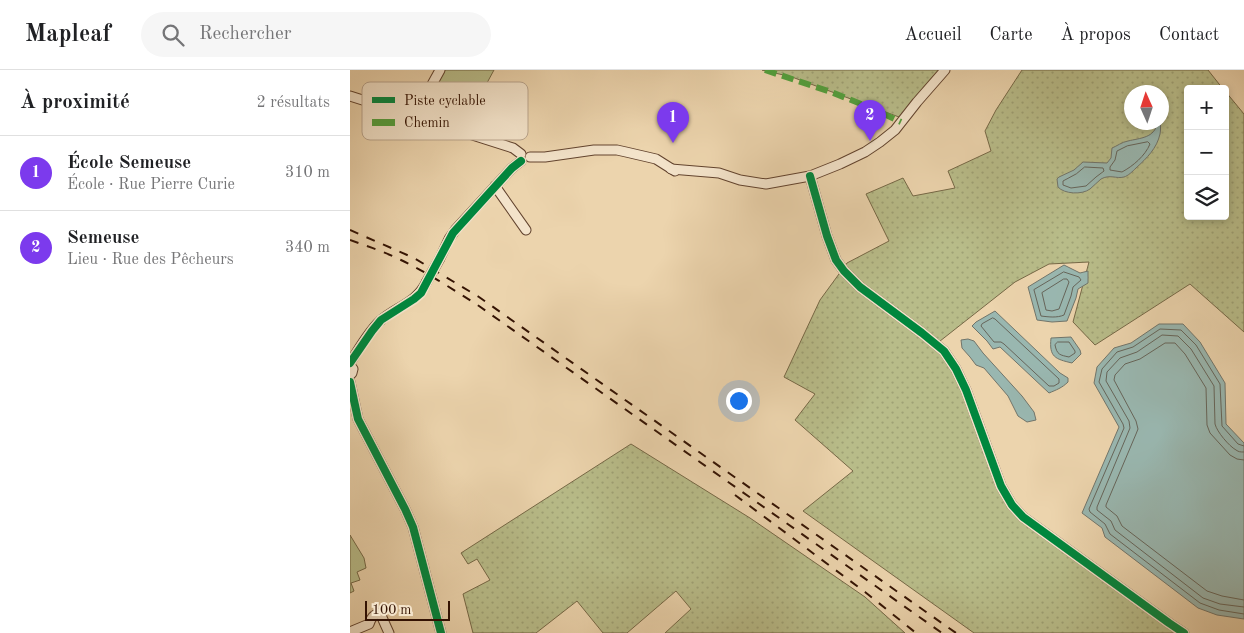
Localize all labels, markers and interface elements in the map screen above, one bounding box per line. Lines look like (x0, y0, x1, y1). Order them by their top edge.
search box (141, 12, 491, 57)
icon: search (159, 21, 187, 49)
text: Mapleaf (25, 23, 111, 47)
text: Rechercher (199, 25, 292, 44)
text: Accueil (904, 26, 962, 44)
text: Carte (990, 26, 1032, 44)
text: À propos (1060, 26, 1131, 44)
text: Contact (1159, 26, 1219, 44)
legend (362, 82, 528, 140)
north arrow (1124, 85, 1169, 130)
map controls (1184, 85, 1229, 220)
button: + (1184, 85, 1229, 130)
text: À proximité (20, 92, 130, 113)
text: Piste cyclable (404, 94, 486, 108)
text: 2 résultats (256, 95, 330, 111)
pin: 2 (854, 100, 886, 141)
pin: 1 (657, 102, 689, 143)
text: Chemin (404, 116, 450, 130)
button: − (1184, 130, 1229, 175)
text: École Semeuse (67, 154, 191, 173)
text: 1 (31, 165, 41, 181)
text: 310 m (285, 165, 330, 181)
button: layers (1184, 175, 1229, 220)
text: École · Rue Pierre Curie (67, 177, 235, 193)
text: Semeuse (67, 229, 140, 248)
text: 2 (31, 240, 41, 256)
text: 340 m (285, 240, 330, 256)
text: Lieu · Rue des Pêcheurs (67, 252, 234, 268)
your location (726, 388, 752, 414)
scale bar (365, 598, 450, 621)
text: 100 m (372, 603, 411, 617)

